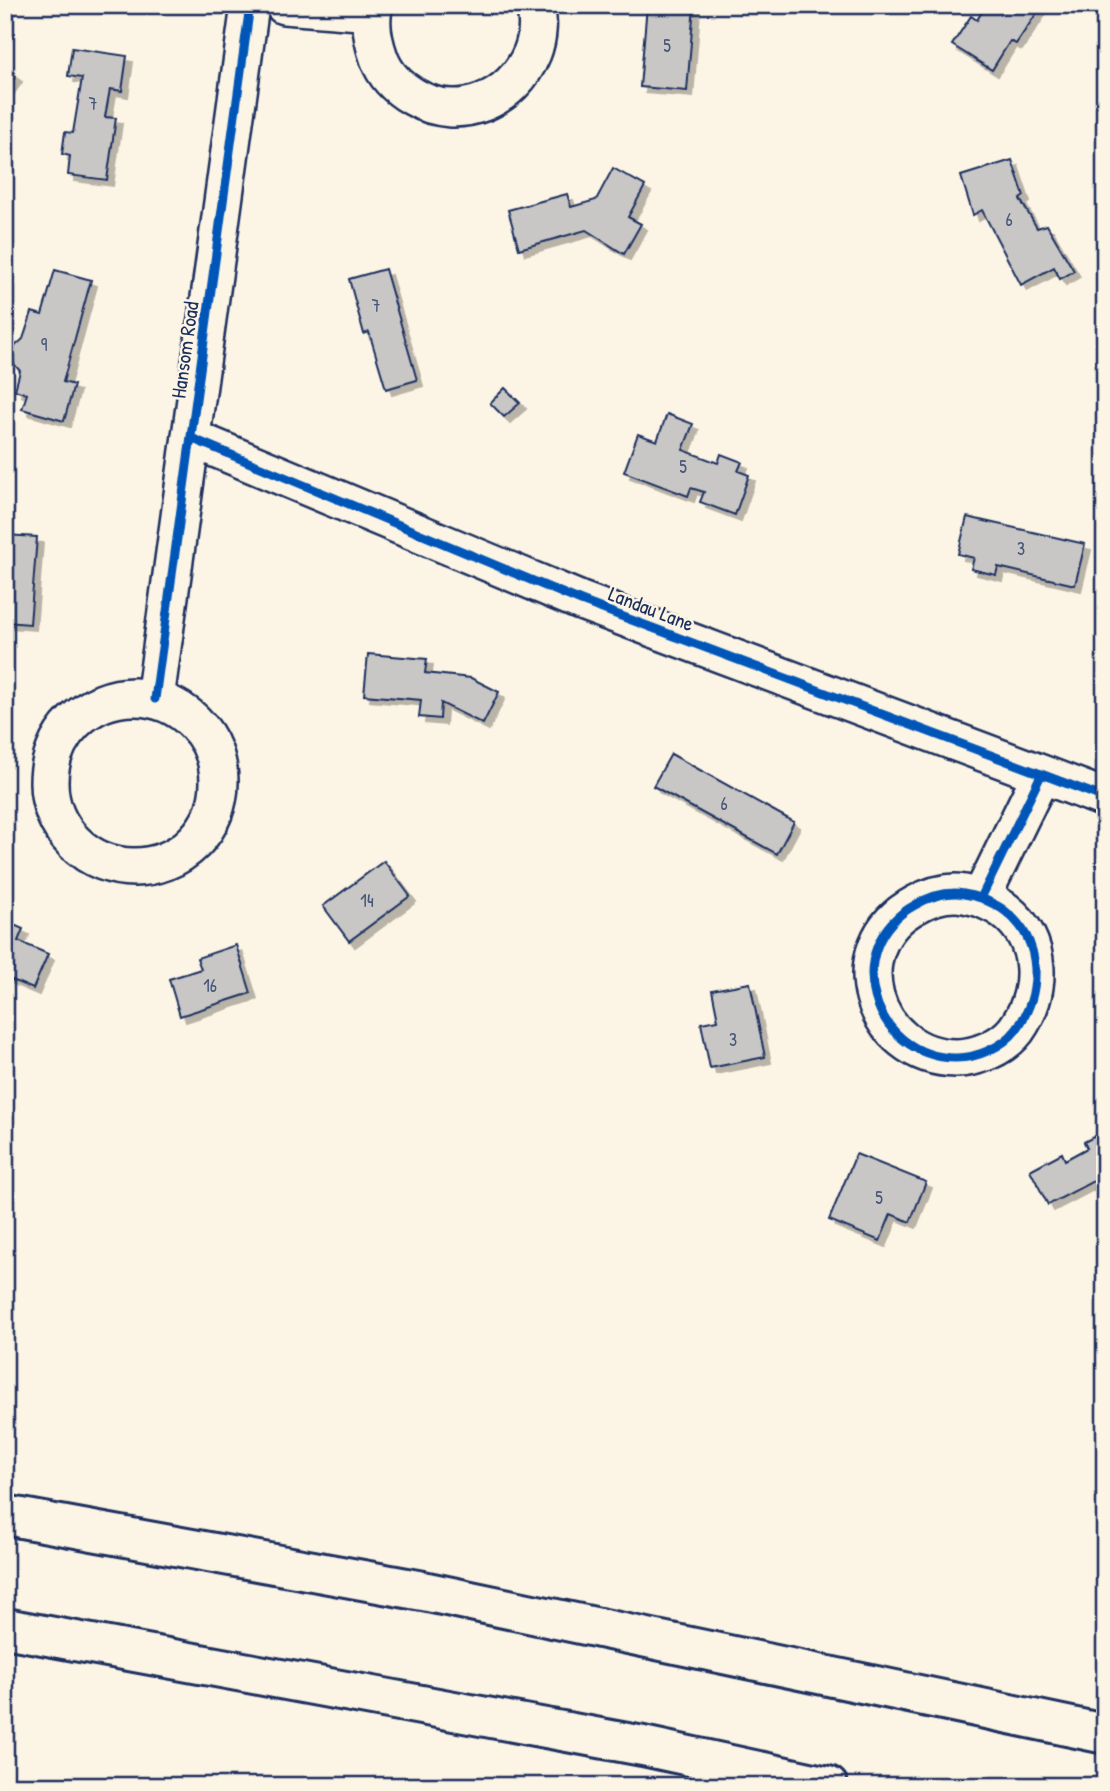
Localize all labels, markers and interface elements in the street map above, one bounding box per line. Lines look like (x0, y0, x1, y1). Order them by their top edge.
house number: 5 (663, 33, 671, 58)
house number: 7 (89, 91, 98, 116)
house number: 6 (1005, 207, 1013, 232)
house number: 7 (372, 293, 381, 318)
street label: Hansom Road (163, 300, 206, 400)
house number: 9 (41, 332, 48, 357)
house number: 5 (679, 454, 687, 479)
house number: 3 (1017, 536, 1025, 561)
street label: Landau Lane (604, 579, 698, 638)
house number: 6 (720, 791, 728, 816)
house number: 14 (360, 888, 374, 913)
house number: 16 (203, 973, 217, 998)
house number: 3 (729, 1027, 737, 1052)
house number: 5 (875, 1185, 883, 1210)

